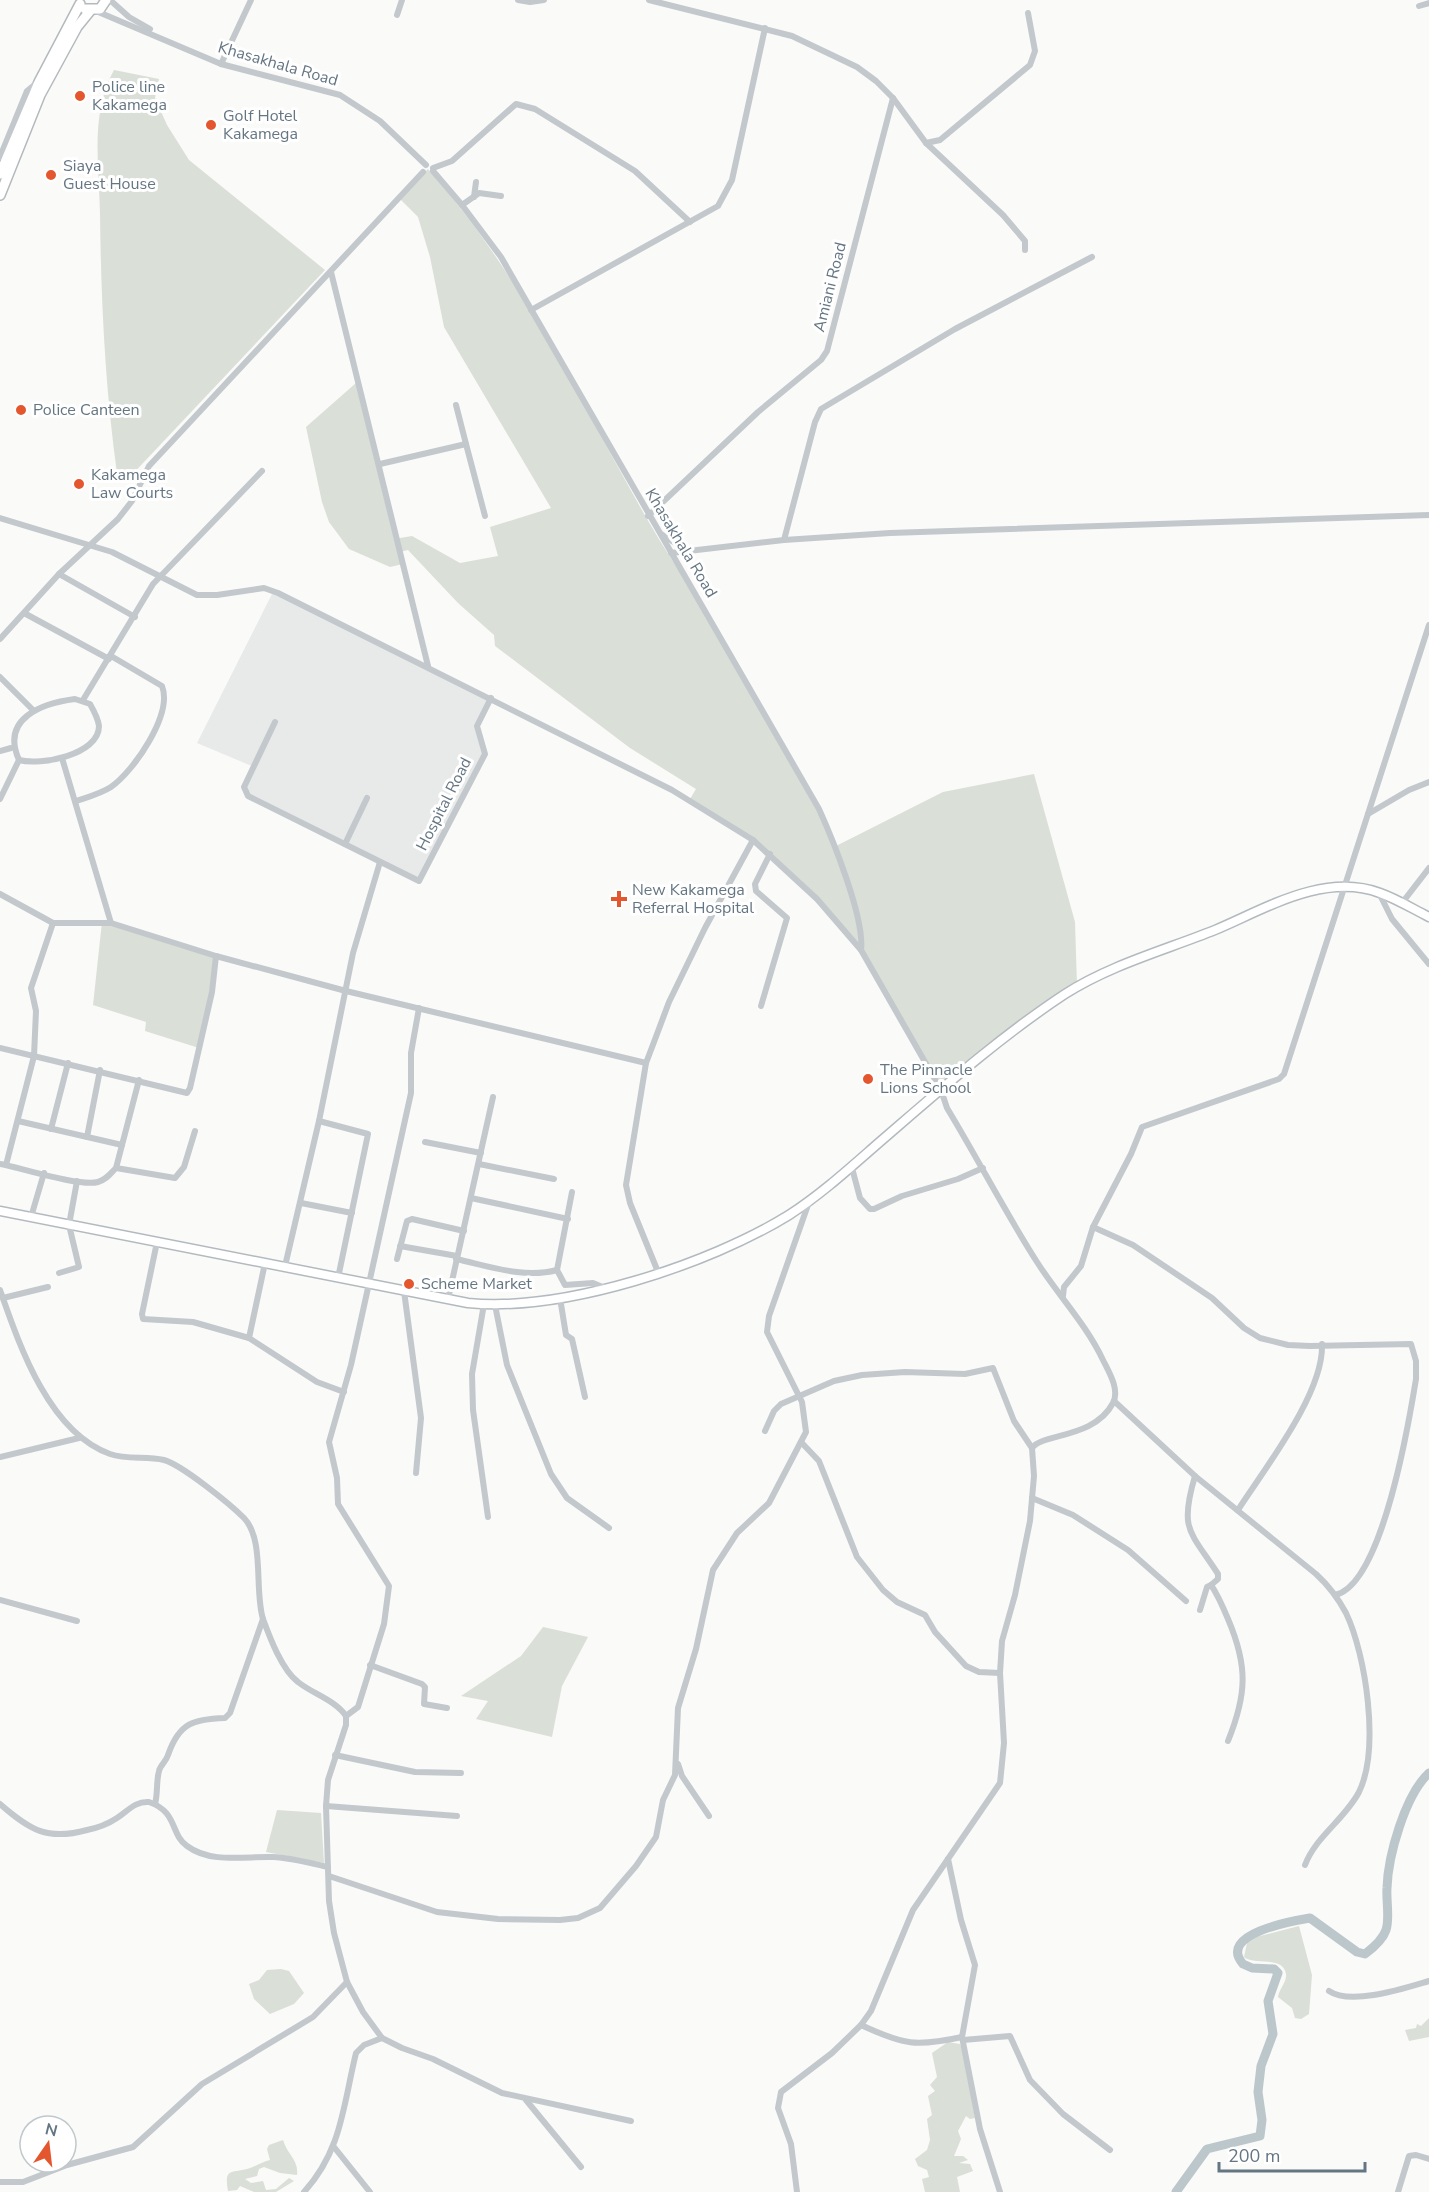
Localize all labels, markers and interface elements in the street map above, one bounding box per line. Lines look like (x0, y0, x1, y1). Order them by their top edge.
street label: Khasakhala Road (215, 36, 341, 92)
place label: Police line Kakamega (92, 76, 167, 116)
marker: Police line Kakamega (73, 89, 87, 103)
place label: Golf Hotel Kakamega (223, 105, 298, 145)
marker: Golf Hotel Kakamega (204, 118, 218, 132)
place label: Siaya Guest House (63, 155, 156, 195)
marker: Siaya Guest House (44, 168, 58, 182)
street label: Amiani Road (808, 240, 852, 334)
place label: Police Canteen (33, 399, 140, 421)
marker: Police Canteen (14, 403, 28, 417)
place label: Kakamega Law Courts (91, 464, 173, 504)
marker: Kakamega Law Courts (72, 477, 86, 491)
street label: Khasakhala Road (640, 484, 722, 602)
street label: Hospital Road (411, 754, 477, 854)
place label: New Kakamega Referral Hospital (632, 879, 754, 919)
marker: New Kakamega Referral Hospital (610, 890, 628, 908)
place label: The Pinnacle Lions School (880, 1059, 972, 1099)
marker: The Pinnacle Lions School (861, 1072, 875, 1086)
place label: Scheme Market (421, 1273, 532, 1295)
marker: Scheme Market (402, 1277, 416, 1291)
north arrow (18, 2114, 78, 2174)
text: N (43, 2118, 60, 2143)
scale bar (1219, 2135, 1364, 2173)
text: 200 m (1228, 2144, 1280, 2168)

